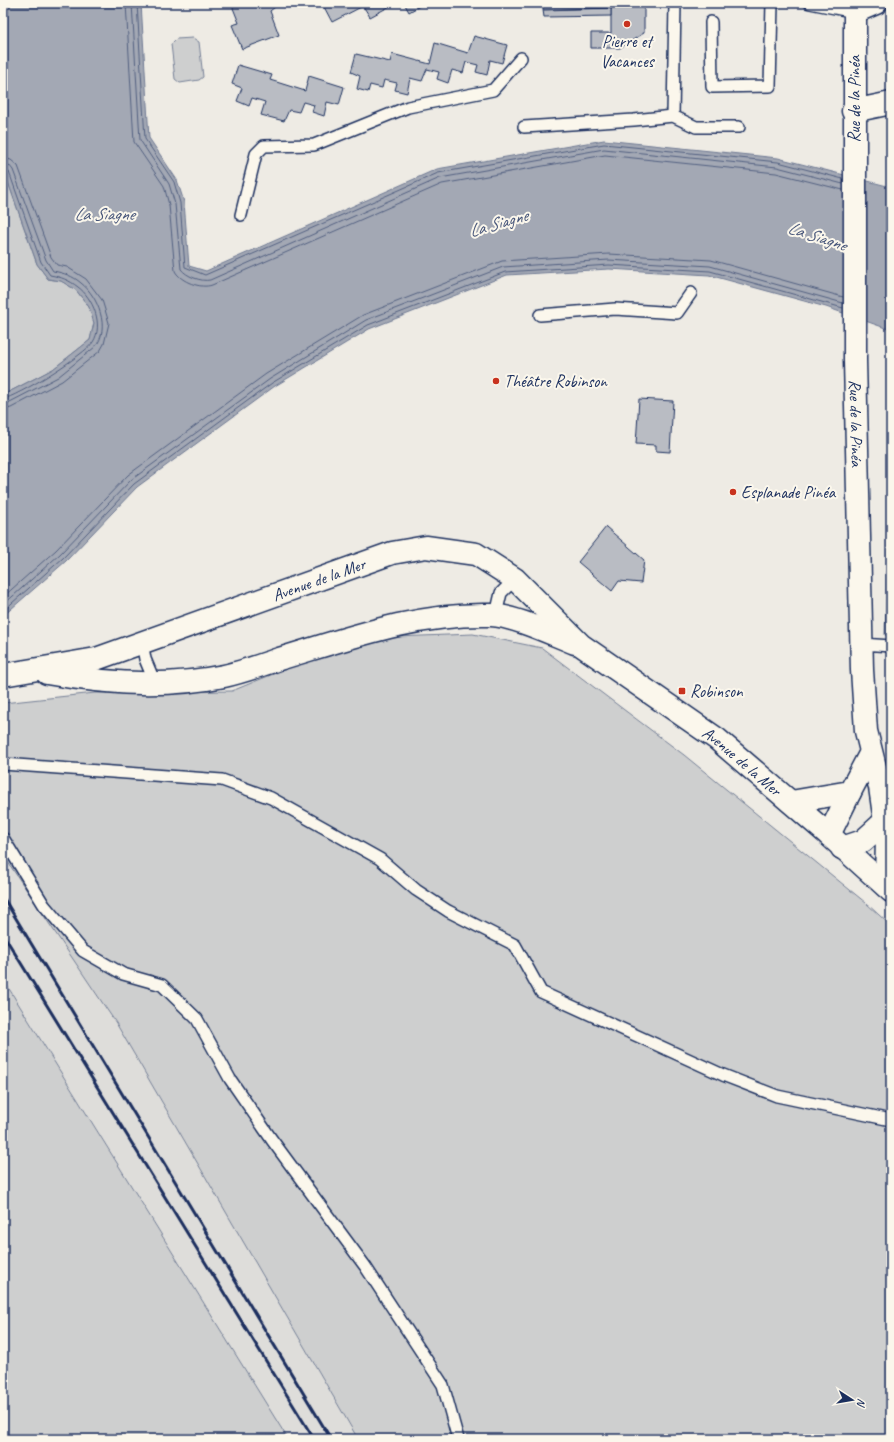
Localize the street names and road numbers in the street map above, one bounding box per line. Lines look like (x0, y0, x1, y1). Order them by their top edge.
street label: Rue de la Pinéa (844, 54, 865, 142)
street label: Rue de la Pinéa (844, 379, 867, 468)
street label: Avenue de la Mer (270, 553, 370, 606)
street label: Avenue de la Mer (698, 722, 787, 802)

